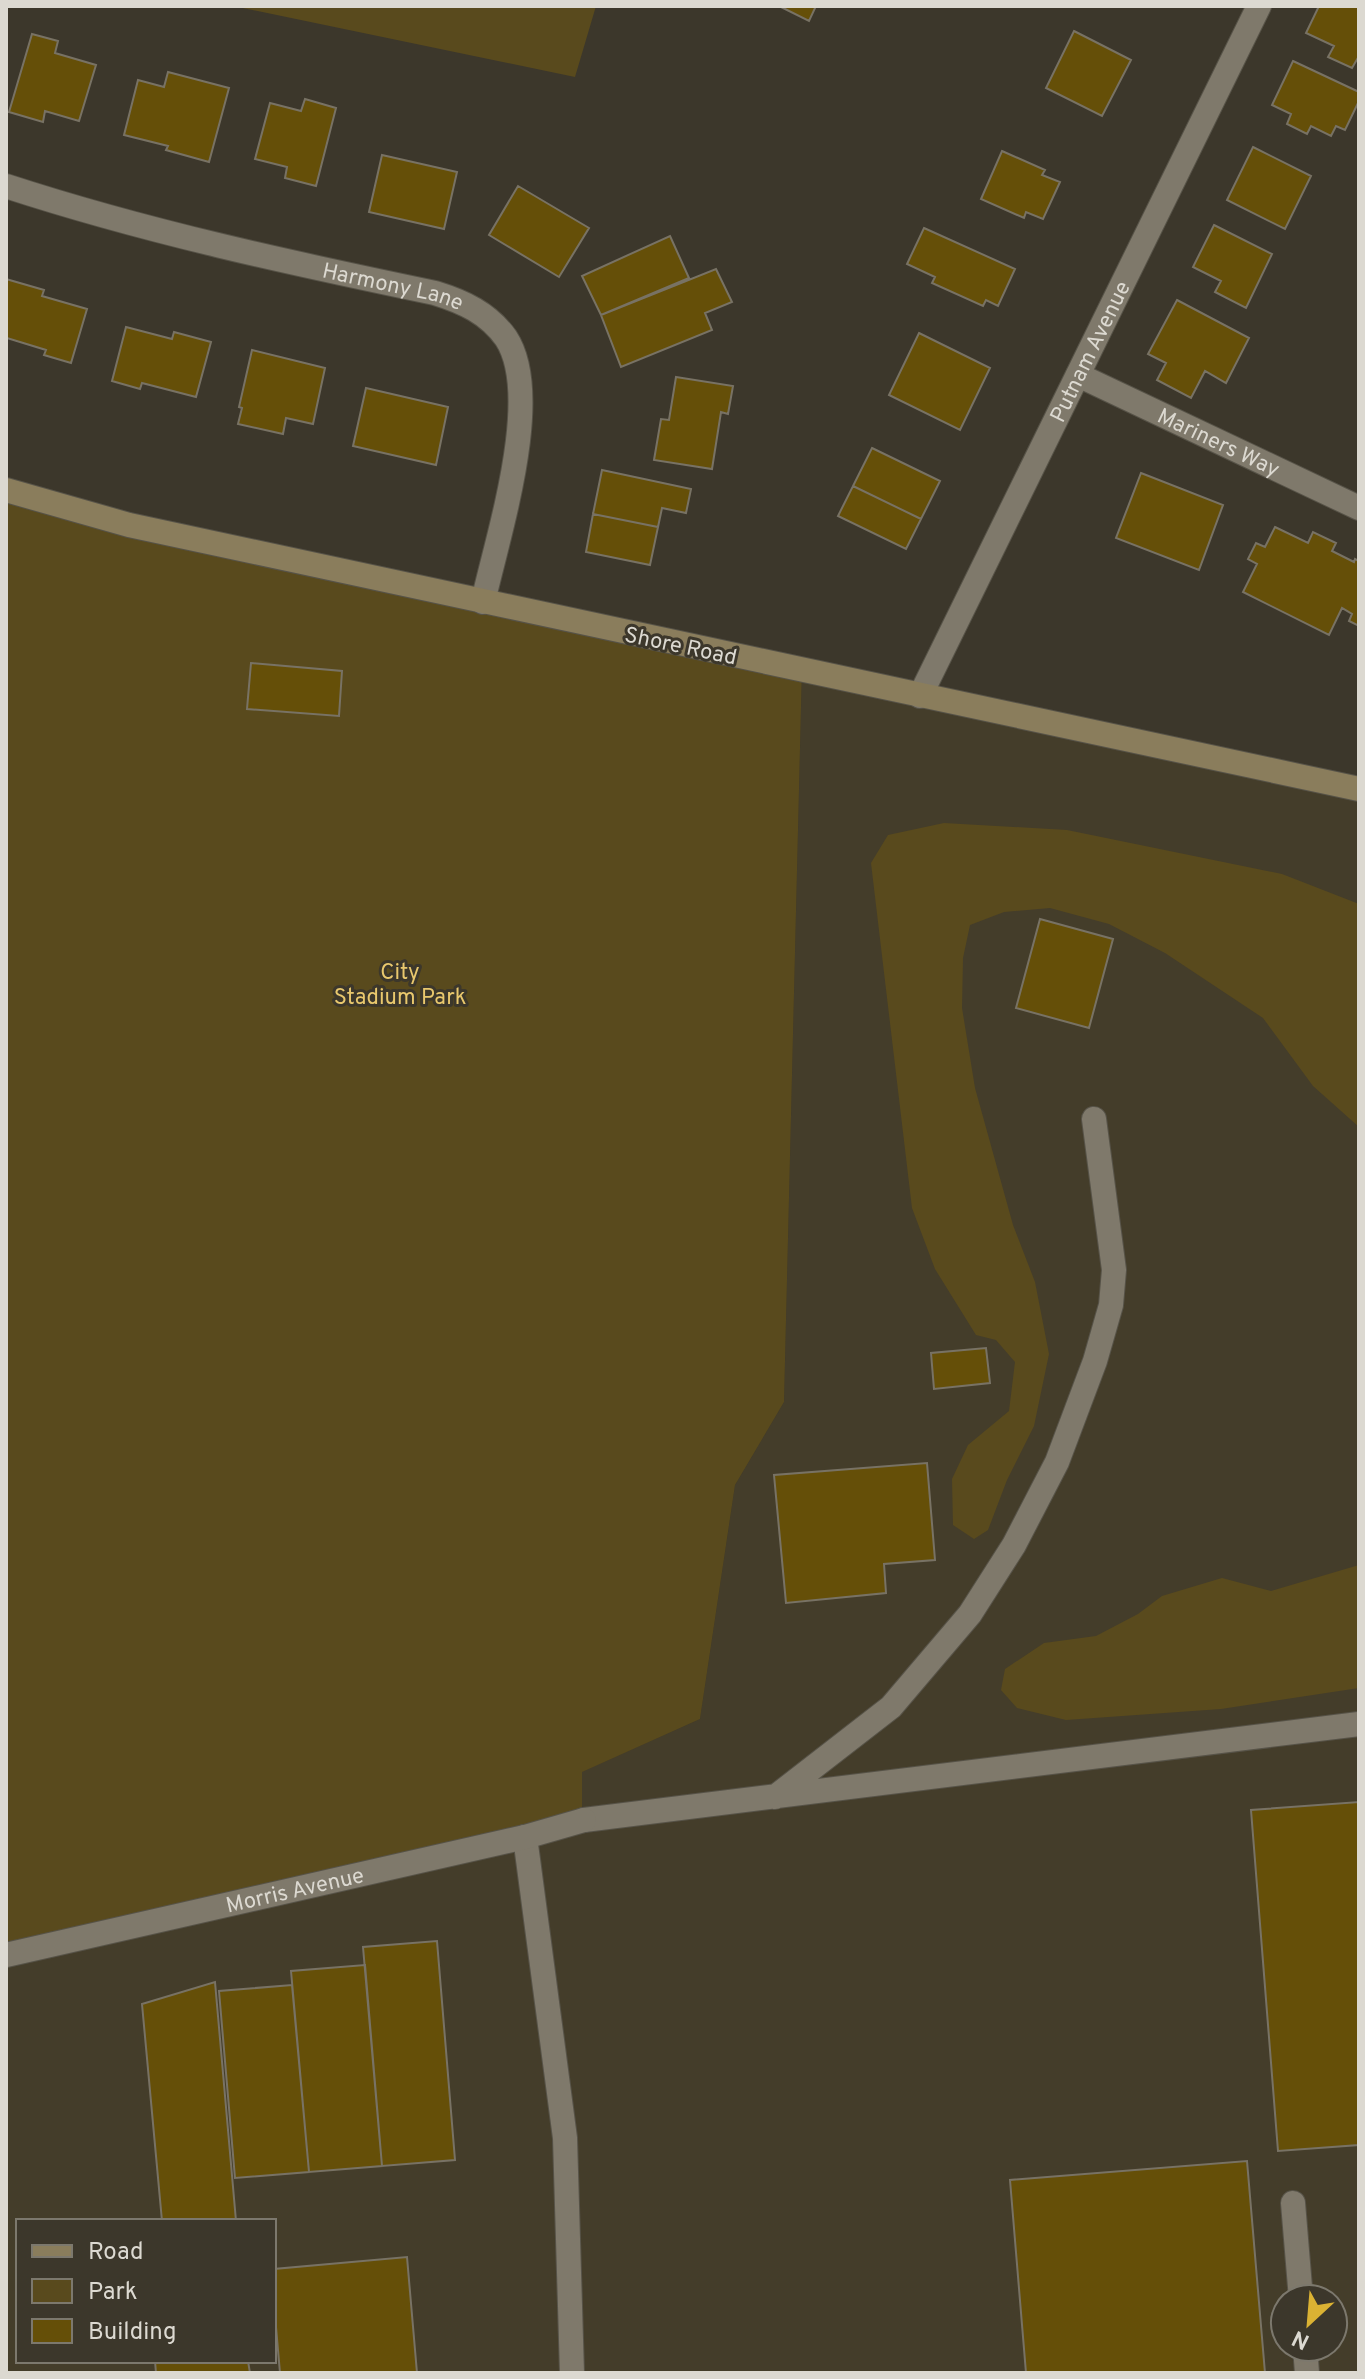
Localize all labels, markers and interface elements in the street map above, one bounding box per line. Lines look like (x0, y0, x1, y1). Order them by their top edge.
street label: Harmony Lane (320, 258, 467, 318)
street label: Putnam Avenue (1045, 277, 1138, 428)
street label: Mariners Way (1152, 404, 1283, 484)
street label: Shore Road (622, 622, 739, 673)
park label: City Stadium Park (334, 960, 466, 1012)
street label: Morris Avenue (224, 1863, 367, 1921)
legend (16, 2219, 276, 2363)
text: Road (88, 2238, 144, 2268)
text: Park (88, 2278, 138, 2308)
north arrow (1269, 2283, 1349, 2363)
text: Building (88, 2318, 177, 2348)
text: N (1288, 2323, 1314, 2354)

